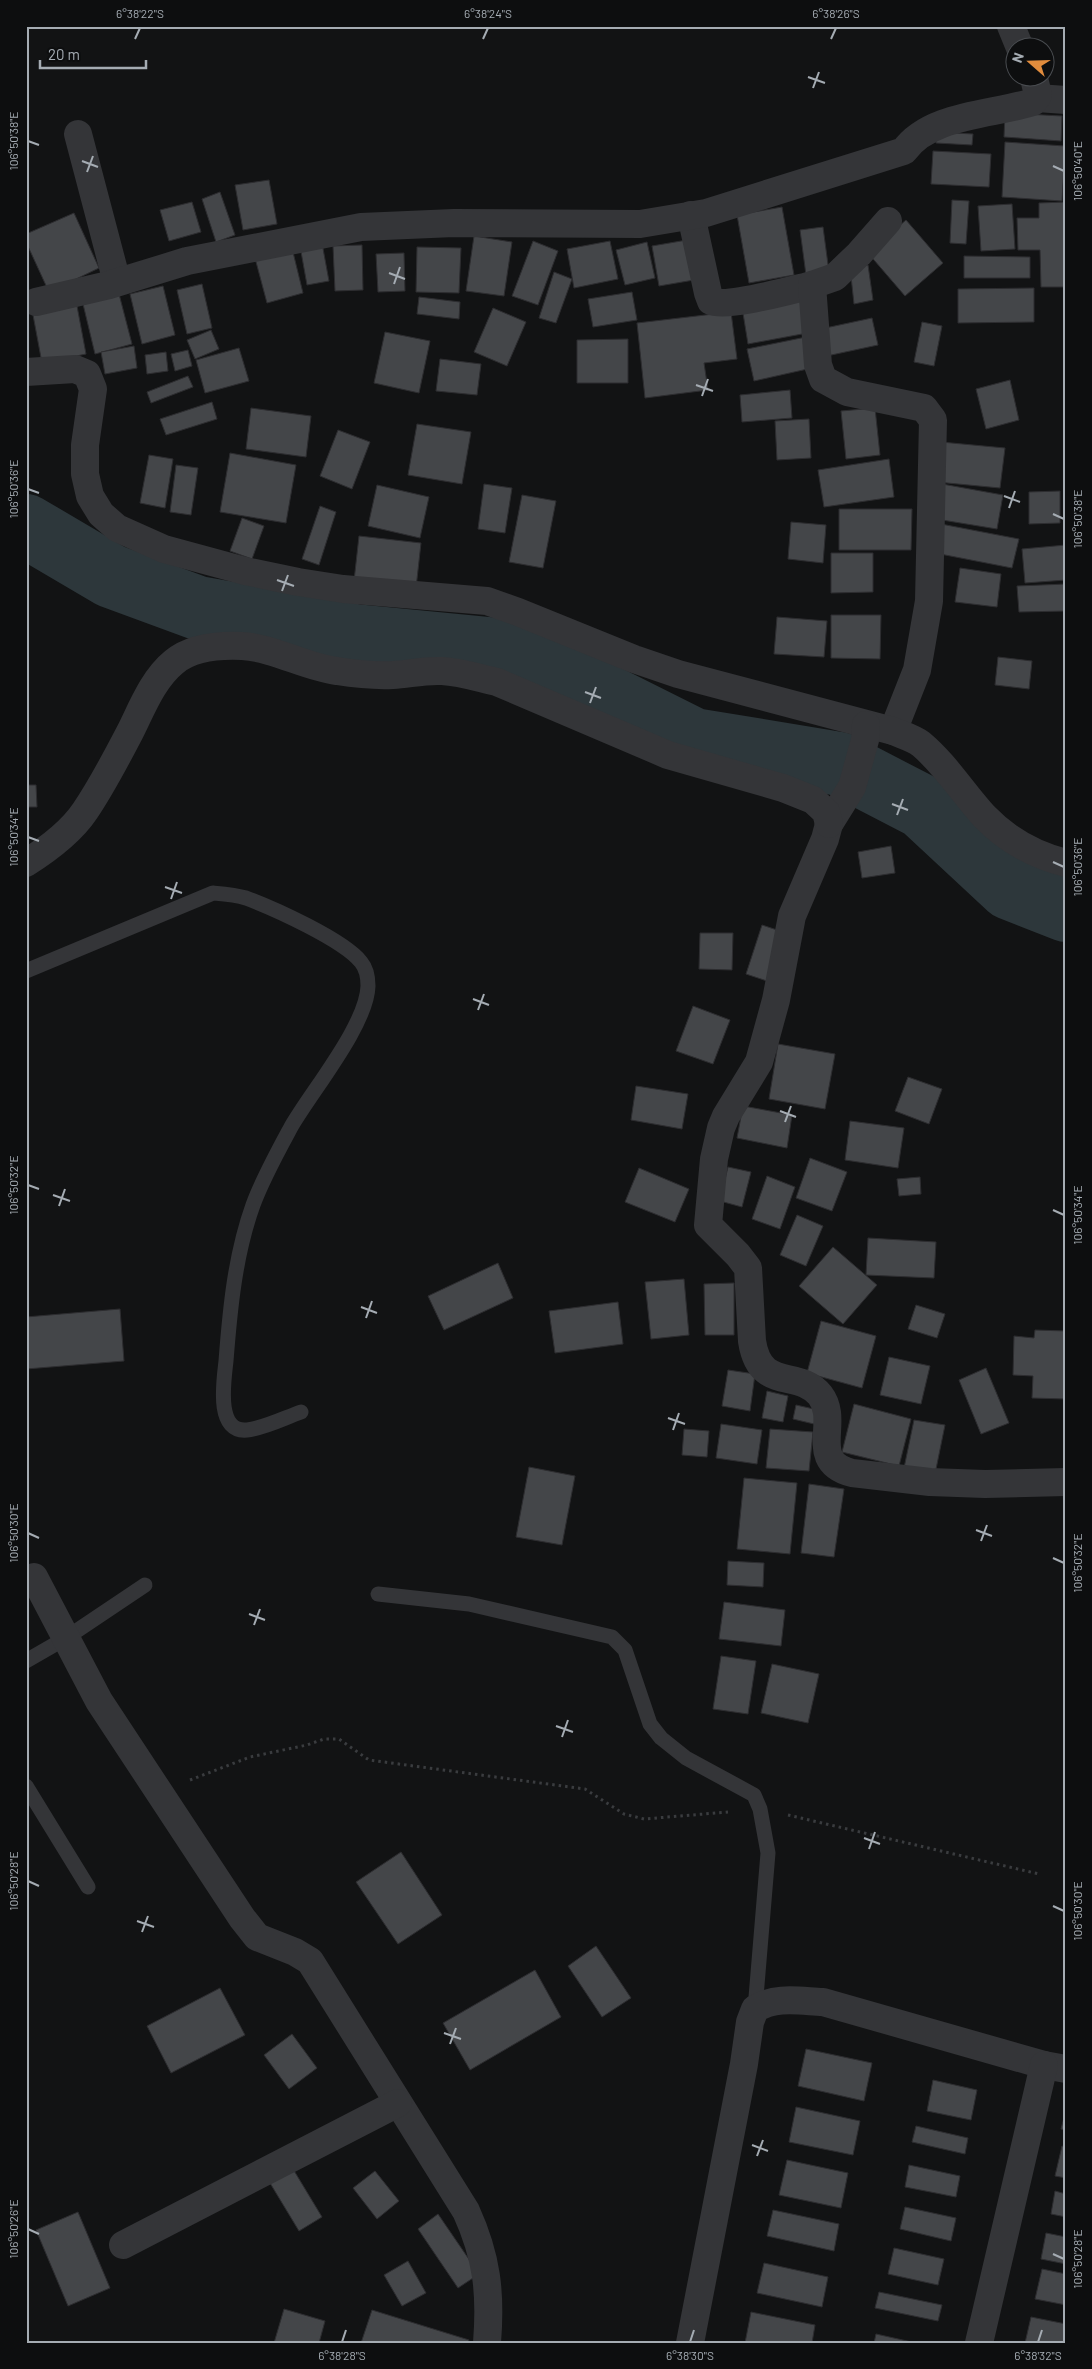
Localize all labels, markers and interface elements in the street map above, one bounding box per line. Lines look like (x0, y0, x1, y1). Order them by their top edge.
text: 6°38'22"S (116, 6, 164, 20)
text: 6°38'24"S (464, 6, 512, 20)
text: 6°38'26"S (812, 6, 860, 20)
scale bar (40, 38, 146, 70)
north arrow (1004, 38, 1054, 88)
text: 20 m (48, 45, 80, 63)
text: N (1008, 50, 1027, 65)
text: 106°50'38"E (6, 111, 20, 171)
text: 106°50'40"E (1070, 141, 1084, 201)
text: 106°50'36"E (6, 459, 20, 519)
text: 106°50'38"E (1070, 489, 1084, 549)
text: 106°50'34"E (6, 807, 20, 867)
text: 106°50'36"E (1070, 837, 1084, 897)
text: 106°50'32"E (6, 1155, 20, 1215)
text: 106°50'34"E (1070, 1185, 1084, 1245)
text: 106°50'30"E (6, 1503, 20, 1563)
text: 106°50'32"E (1070, 1533, 1084, 1593)
text: 106°50'28"E (6, 1851, 20, 1911)
text: 106°50'30"E (1070, 1881, 1084, 1941)
text: 106°50'26"E (6, 2199, 20, 2259)
text: 106°50'28"E (1070, 2229, 1084, 2289)
text: 6°38'28"S (318, 2348, 366, 2362)
text: 6°38'30"S (666, 2348, 714, 2362)
text: 6°38'32"S (1014, 2348, 1062, 2362)

